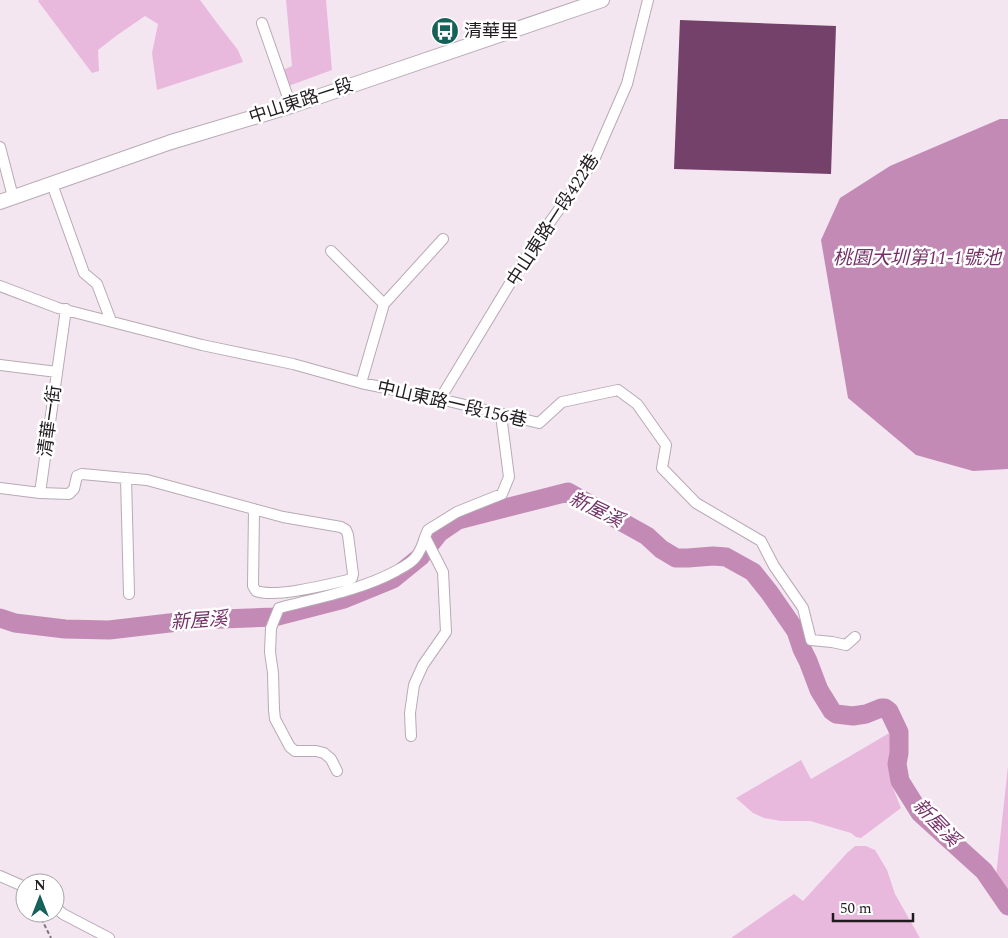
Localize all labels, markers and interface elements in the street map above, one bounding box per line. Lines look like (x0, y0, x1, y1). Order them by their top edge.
bus stop icon: 清華里 (430, 16, 460, 46)
place label: 清華里 (464, 18, 518, 45)
street label: 中山東路一段 (245, 71, 357, 131)
street label: 中山東路一段422巷 (500, 148, 606, 292)
water label: 桃園大圳第11-1號池 (833, 244, 1003, 273)
street label: 中山東路一段156巷 (374, 374, 530, 434)
street label: 清華一街 (32, 383, 68, 459)
water label: 新屋溪 (564, 484, 631, 537)
water label: 新屋溪 (170, 604, 231, 637)
water label: 新屋溪 (906, 792, 968, 856)
north arrow (15, 873, 65, 923)
text: N (34, 875, 46, 896)
scale bar (833, 890, 913, 922)
text: 50 m (840, 897, 872, 920)

